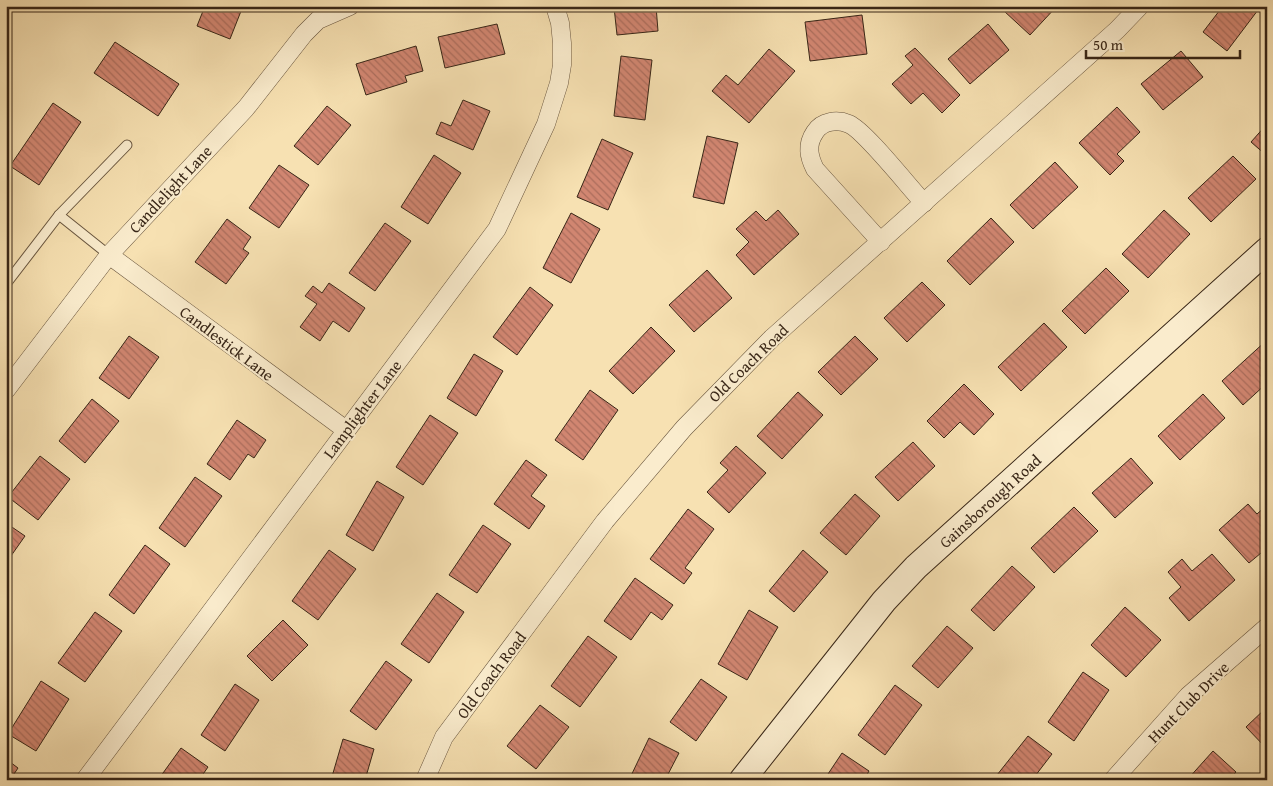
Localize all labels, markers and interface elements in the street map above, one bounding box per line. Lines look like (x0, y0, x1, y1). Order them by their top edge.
scale bar (1086, 28, 1239, 60)
text: 50 m (1093, 34, 1124, 55)
street label: Candlelight Lane (123, 140, 217, 238)
street label: Candlestick Lane (175, 300, 279, 386)
street label: Old Coach Road (702, 318, 794, 408)
street label: Lamplighter Lane (317, 355, 407, 463)
street label: Gainsborough Road (934, 448, 1047, 554)
street label: Old Coach Road (450, 626, 532, 724)
street label: Hunt Club Drive (1142, 656, 1234, 748)

